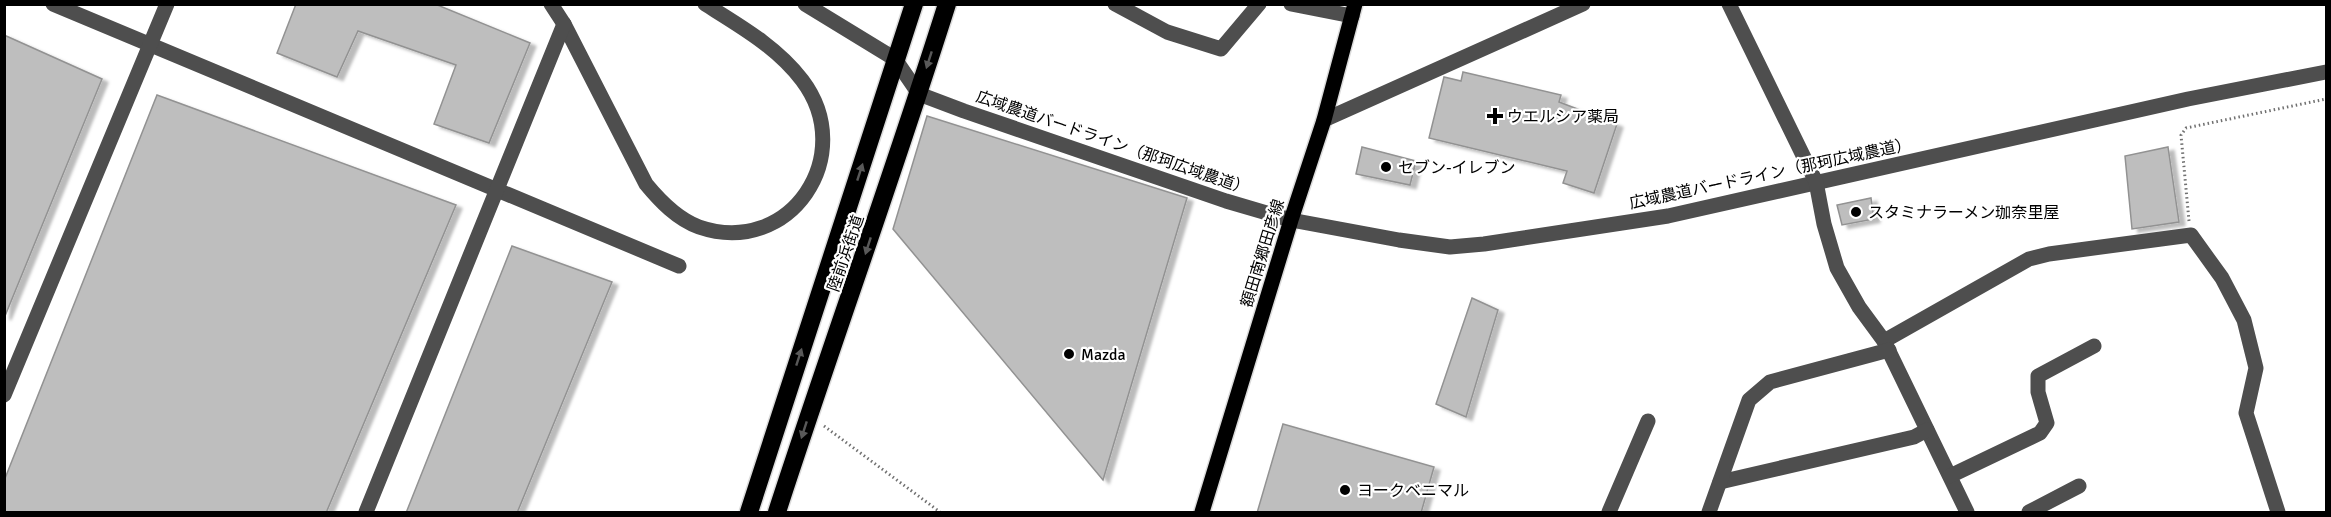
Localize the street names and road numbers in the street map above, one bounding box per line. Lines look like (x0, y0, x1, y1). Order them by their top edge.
street label: 広域農道バードライン（那珂広域農道） (973, 87, 1252, 199)
street label: 広域農道バードライン（那珂広域農道） (1627, 134, 1913, 214)
street label: 額田南郷田彦線 (1237, 197, 1289, 310)
street label: 陸前浜街道 (823, 212, 868, 294)

